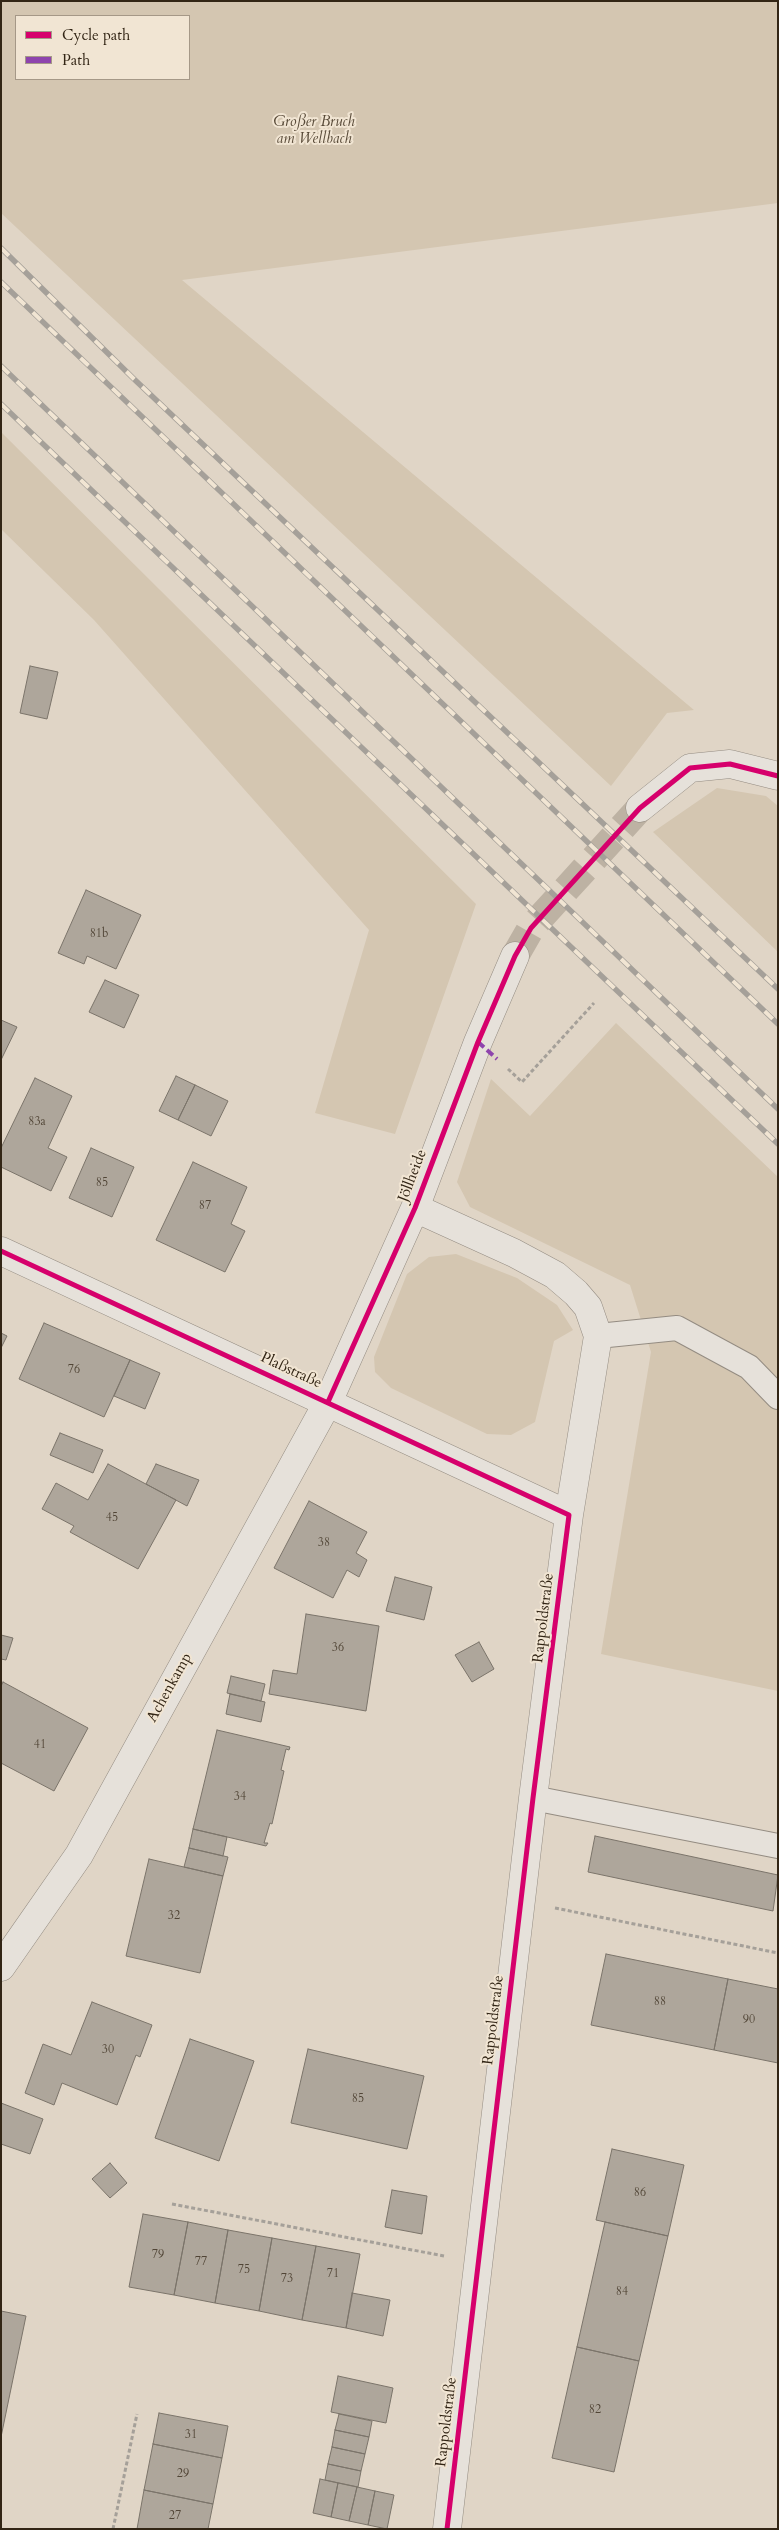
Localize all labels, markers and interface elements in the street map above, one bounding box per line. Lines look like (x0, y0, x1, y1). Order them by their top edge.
legend (15, 15, 190, 80)
text: Cycle path (62, 25, 130, 45)
text: Path (62, 50, 90, 70)
park label: Großer Bruch am Wellbach (273, 114, 355, 149)
house number: 81b (90, 927, 108, 941)
house number: 83a (28, 1115, 46, 1129)
street label: Jöllheide (395, 1147, 431, 1205)
house number: 85 (96, 1176, 108, 1190)
house number: 87 (199, 1199, 211, 1213)
street label: Plaßstraße (257, 1349, 325, 1393)
house number: 76 (68, 1363, 80, 1377)
house number: 45 (106, 1511, 118, 1525)
house number: 38 (318, 1536, 330, 1550)
street label: Rappoldstraße (530, 1572, 558, 1664)
house number: 36 (332, 1641, 344, 1655)
street label: Achenkamp (144, 1650, 196, 1726)
house number: 41 (34, 1738, 46, 1752)
house number: 34 (234, 1790, 246, 1804)
house number: 32 (168, 1909, 180, 1923)
street label: Rappoldstraße (480, 1974, 508, 2066)
house number: 88 (654, 1995, 666, 2009)
house number: 90 (743, 2013, 755, 2027)
house number: 30 (102, 2043, 114, 2057)
house number: 85 (352, 2092, 364, 2106)
house number: 86 (634, 2186, 646, 2200)
house number: 79 (152, 2248, 164, 2262)
house number: 77 (195, 2255, 207, 2269)
house number: 75 (238, 2263, 250, 2277)
house number: 71 (327, 2267, 339, 2281)
house number: 73 (281, 2272, 293, 2286)
house number: 84 (616, 2285, 628, 2299)
street label: Rappoldstraße (433, 2376, 461, 2468)
house number: 82 (589, 2403, 601, 2417)
house number: 31 (185, 2428, 197, 2442)
house number: 29 (177, 2467, 189, 2481)
house number: 27 (169, 2509, 181, 2523)

